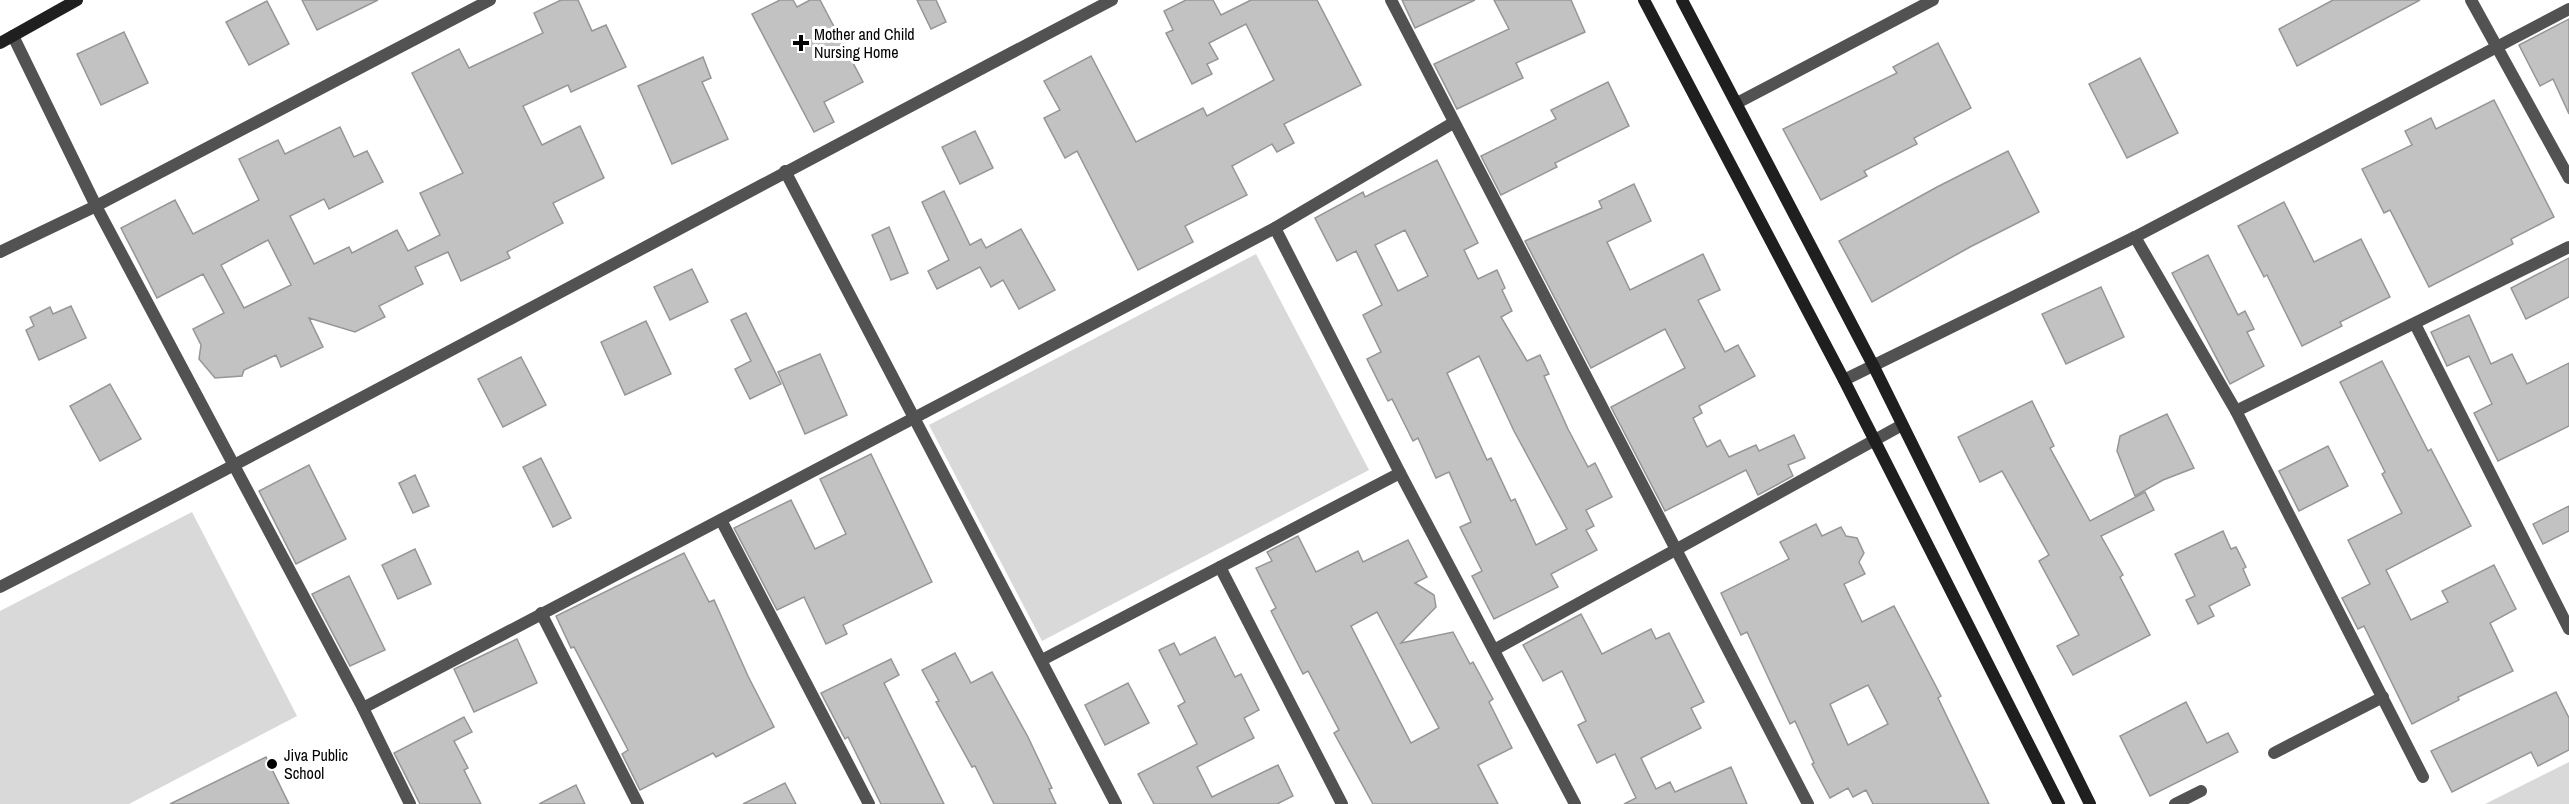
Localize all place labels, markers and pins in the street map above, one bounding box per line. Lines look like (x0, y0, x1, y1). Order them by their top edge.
place label: Mother and Child Nursing Home (814, 23, 915, 63)
marker: Mother and Child Nursing Home (792, 34, 810, 52)
place label: Jiva Public School (284, 744, 349, 784)
marker: Jiva Public School (265, 757, 279, 771)

